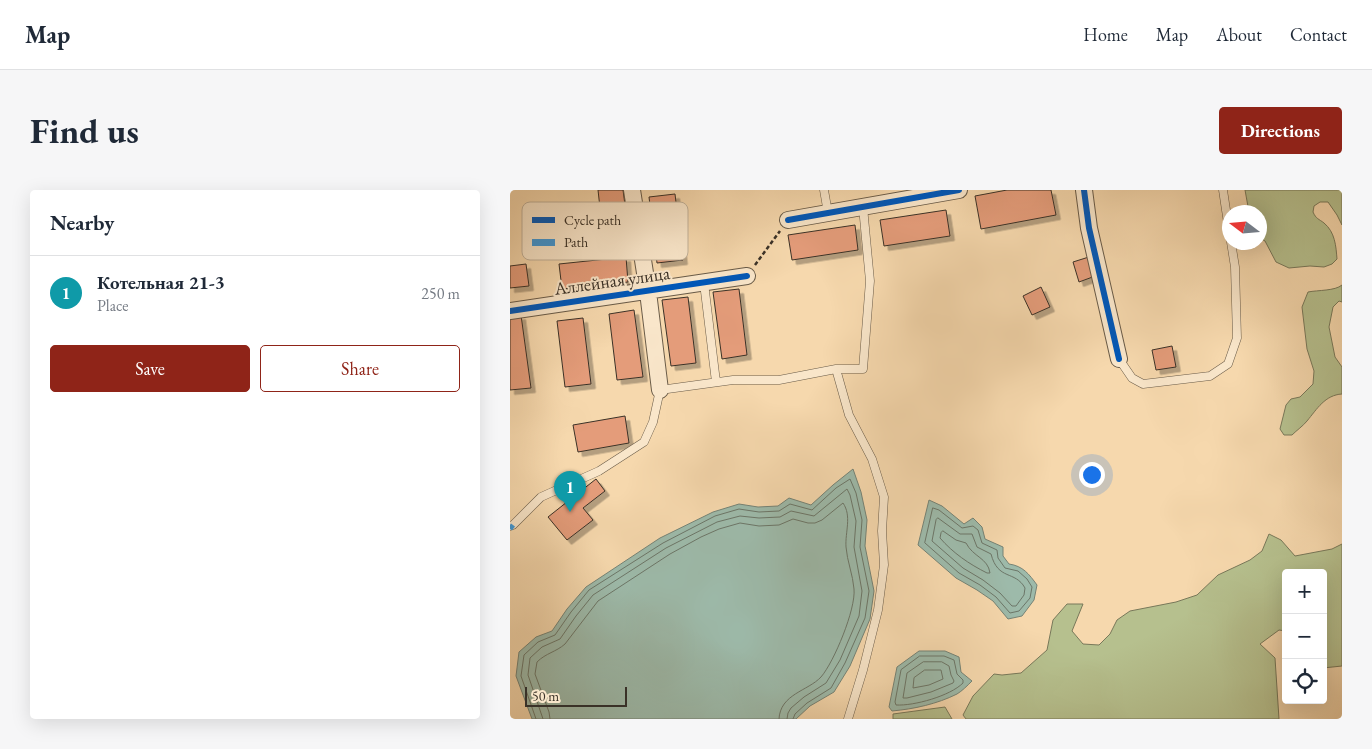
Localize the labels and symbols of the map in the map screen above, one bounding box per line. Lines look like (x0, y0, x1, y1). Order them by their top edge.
legend (522, 202, 688, 260)
north arrow (1222, 205, 1267, 250)
text: Cycle path (564, 211, 621, 229)
text: Path (564, 233, 588, 251)
street label: Аллейная улица (552, 261, 672, 300)
your location (1079, 462, 1105, 488)
pin: 1 (554, 471, 586, 512)
scale bar (525, 684, 628, 707)

